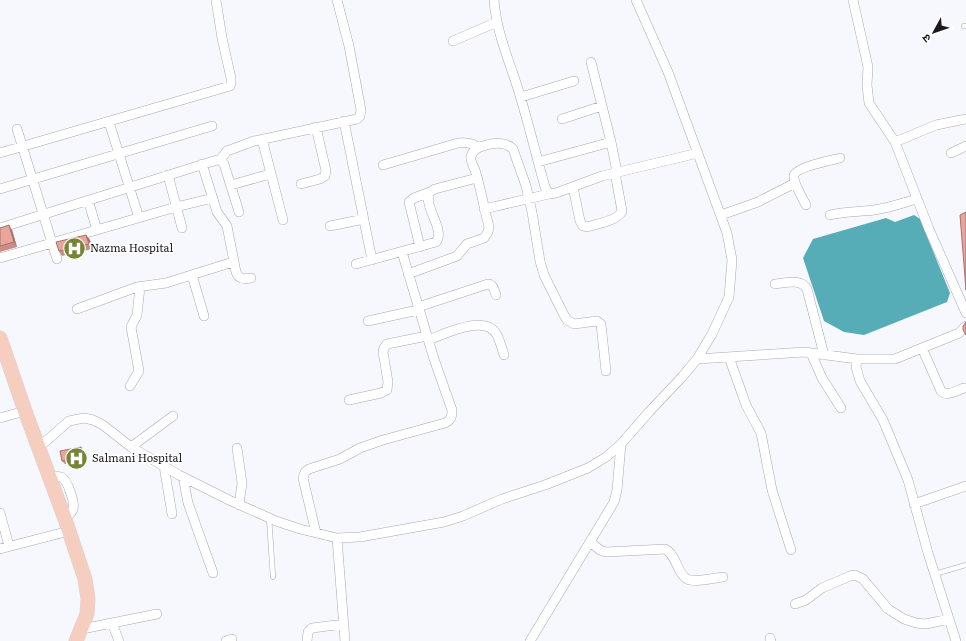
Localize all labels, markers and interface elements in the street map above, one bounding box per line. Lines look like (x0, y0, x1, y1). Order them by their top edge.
north arrow (914, 12, 954, 52)
text: उ (917, 31, 934, 47)
hospital icon: Nazma Hospital (61, 235, 87, 261)
place label: Nazma Hospital (90, 239, 173, 255)
hospital icon: Salmani Hospital (63, 445, 89, 471)
place label: Salmani Hospital (92, 449, 182, 465)

